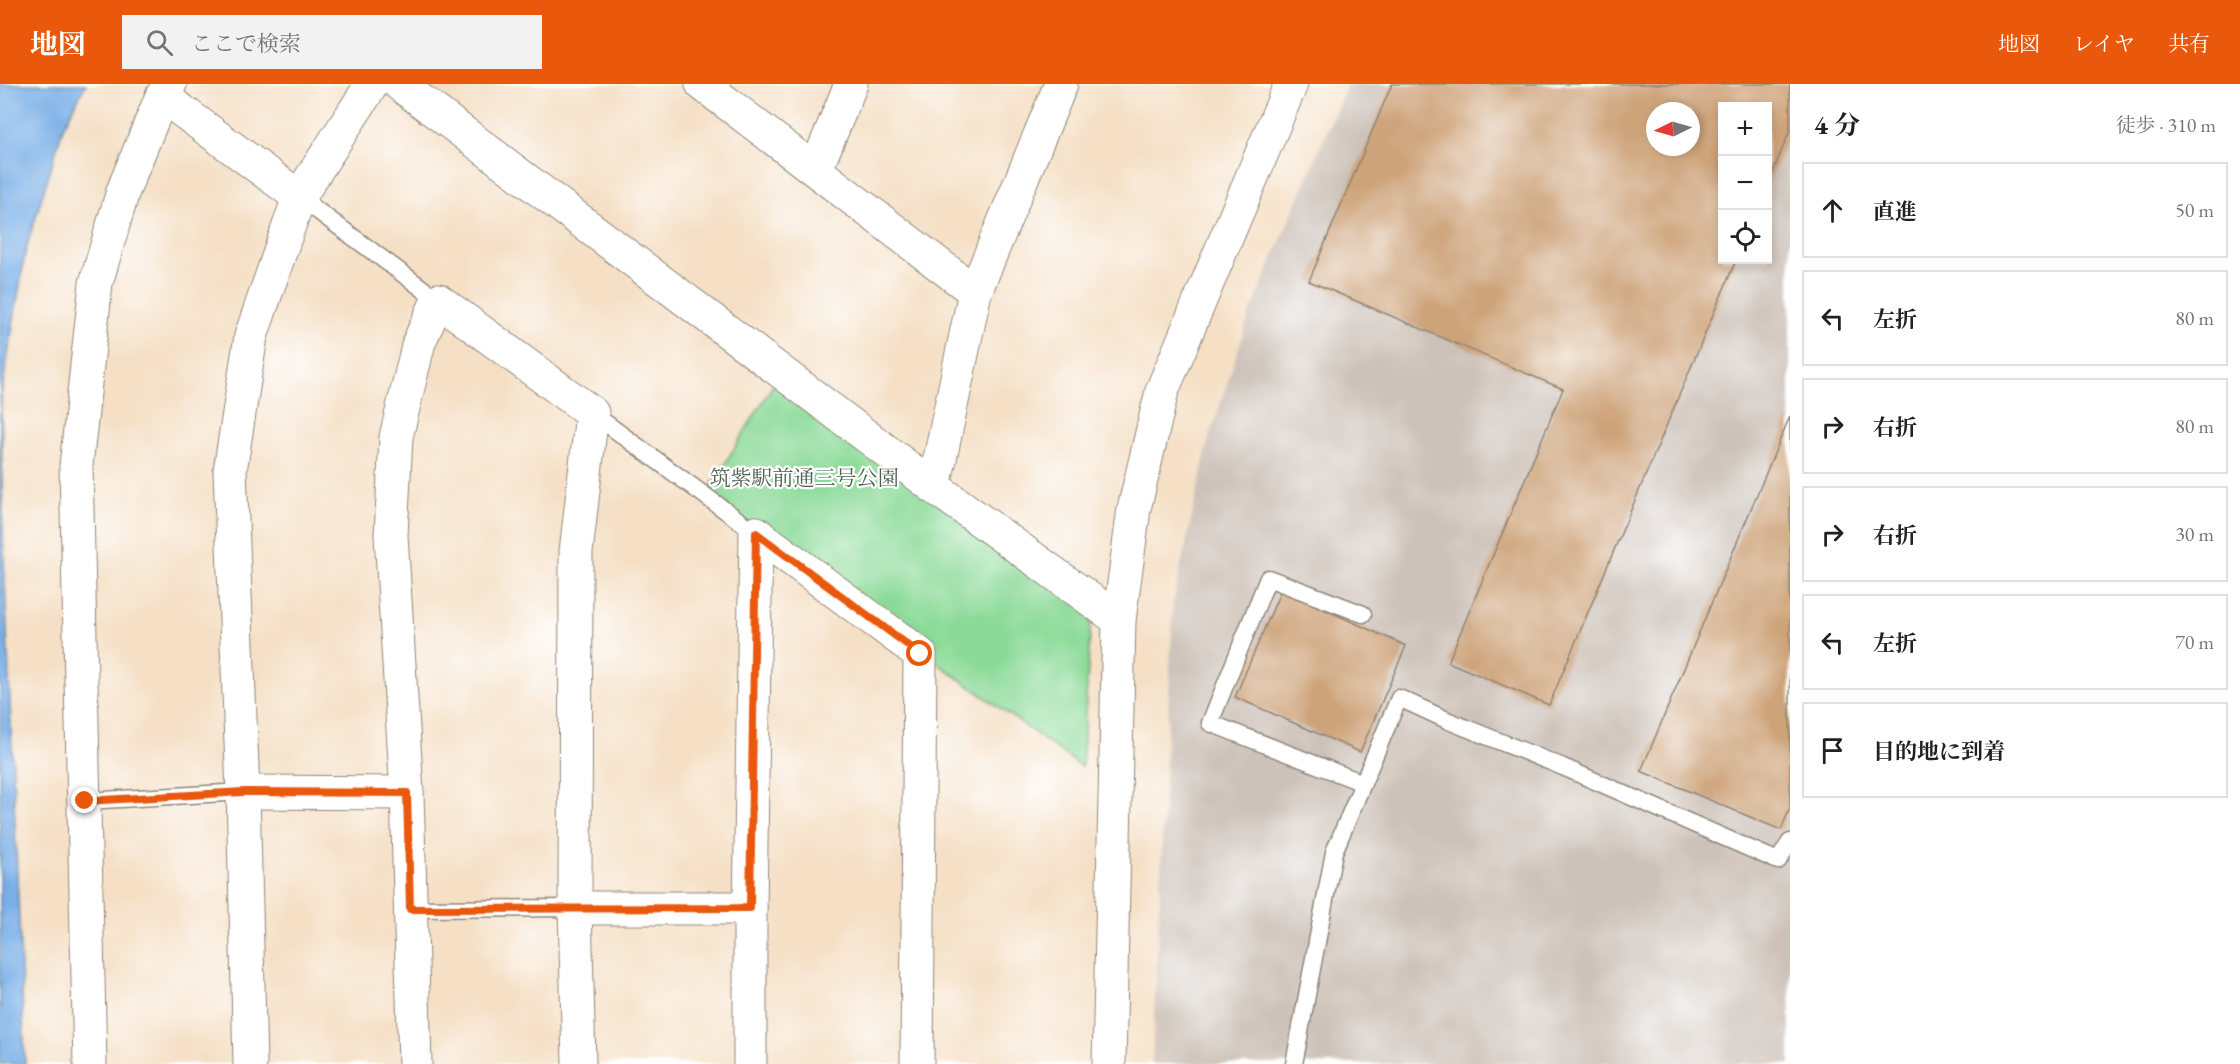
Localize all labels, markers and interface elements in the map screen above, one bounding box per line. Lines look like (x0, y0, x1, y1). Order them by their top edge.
search box (122, 15, 542, 69)
text: 地図 (30, 26, 86, 62)
icon: search (143, 26, 176, 59)
text: ここで検索 (191, 29, 301, 58)
text: 地図 (1998, 30, 2040, 57)
text: レイヤ (2073, 30, 2135, 57)
text: 共有 (2168, 30, 2210, 57)
north arrow (1646, 102, 1700, 156)
map controls (1718, 102, 1772, 264)
button: + (1718, 102, 1772, 156)
text: 4 分 (1814, 108, 1860, 142)
text: 徒歩 · 310 m (2116, 112, 2216, 138)
button: − (1718, 156, 1772, 210)
icon: ahead (1816, 194, 1849, 227)
text: 直進 (1873, 197, 1917, 226)
text: 50 m (2175, 197, 2214, 223)
button: locate (1718, 210, 1772, 264)
icon: left (1816, 302, 1849, 335)
text: 左折 (1873, 305, 1917, 334)
text: 80 m (2175, 305, 2214, 331)
icon: right (1816, 410, 1849, 443)
text: 右折 (1873, 413, 1917, 442)
text: 80 m (2175, 413, 2214, 439)
park label: 筑紫駅前通三号公園 (710, 464, 899, 491)
icon: right (1816, 518, 1849, 551)
text: 右折 (1873, 521, 1917, 550)
text: 30 m (2175, 521, 2214, 547)
icon: left (1816, 626, 1849, 659)
text: 左折 (1873, 629, 1917, 658)
text: 70 m (2175, 629, 2214, 655)
route start (906, 640, 932, 666)
icon: arrive (1816, 734, 1849, 767)
text: 目的地に到着 (1873, 737, 2005, 766)
route end (71, 787, 97, 813)

